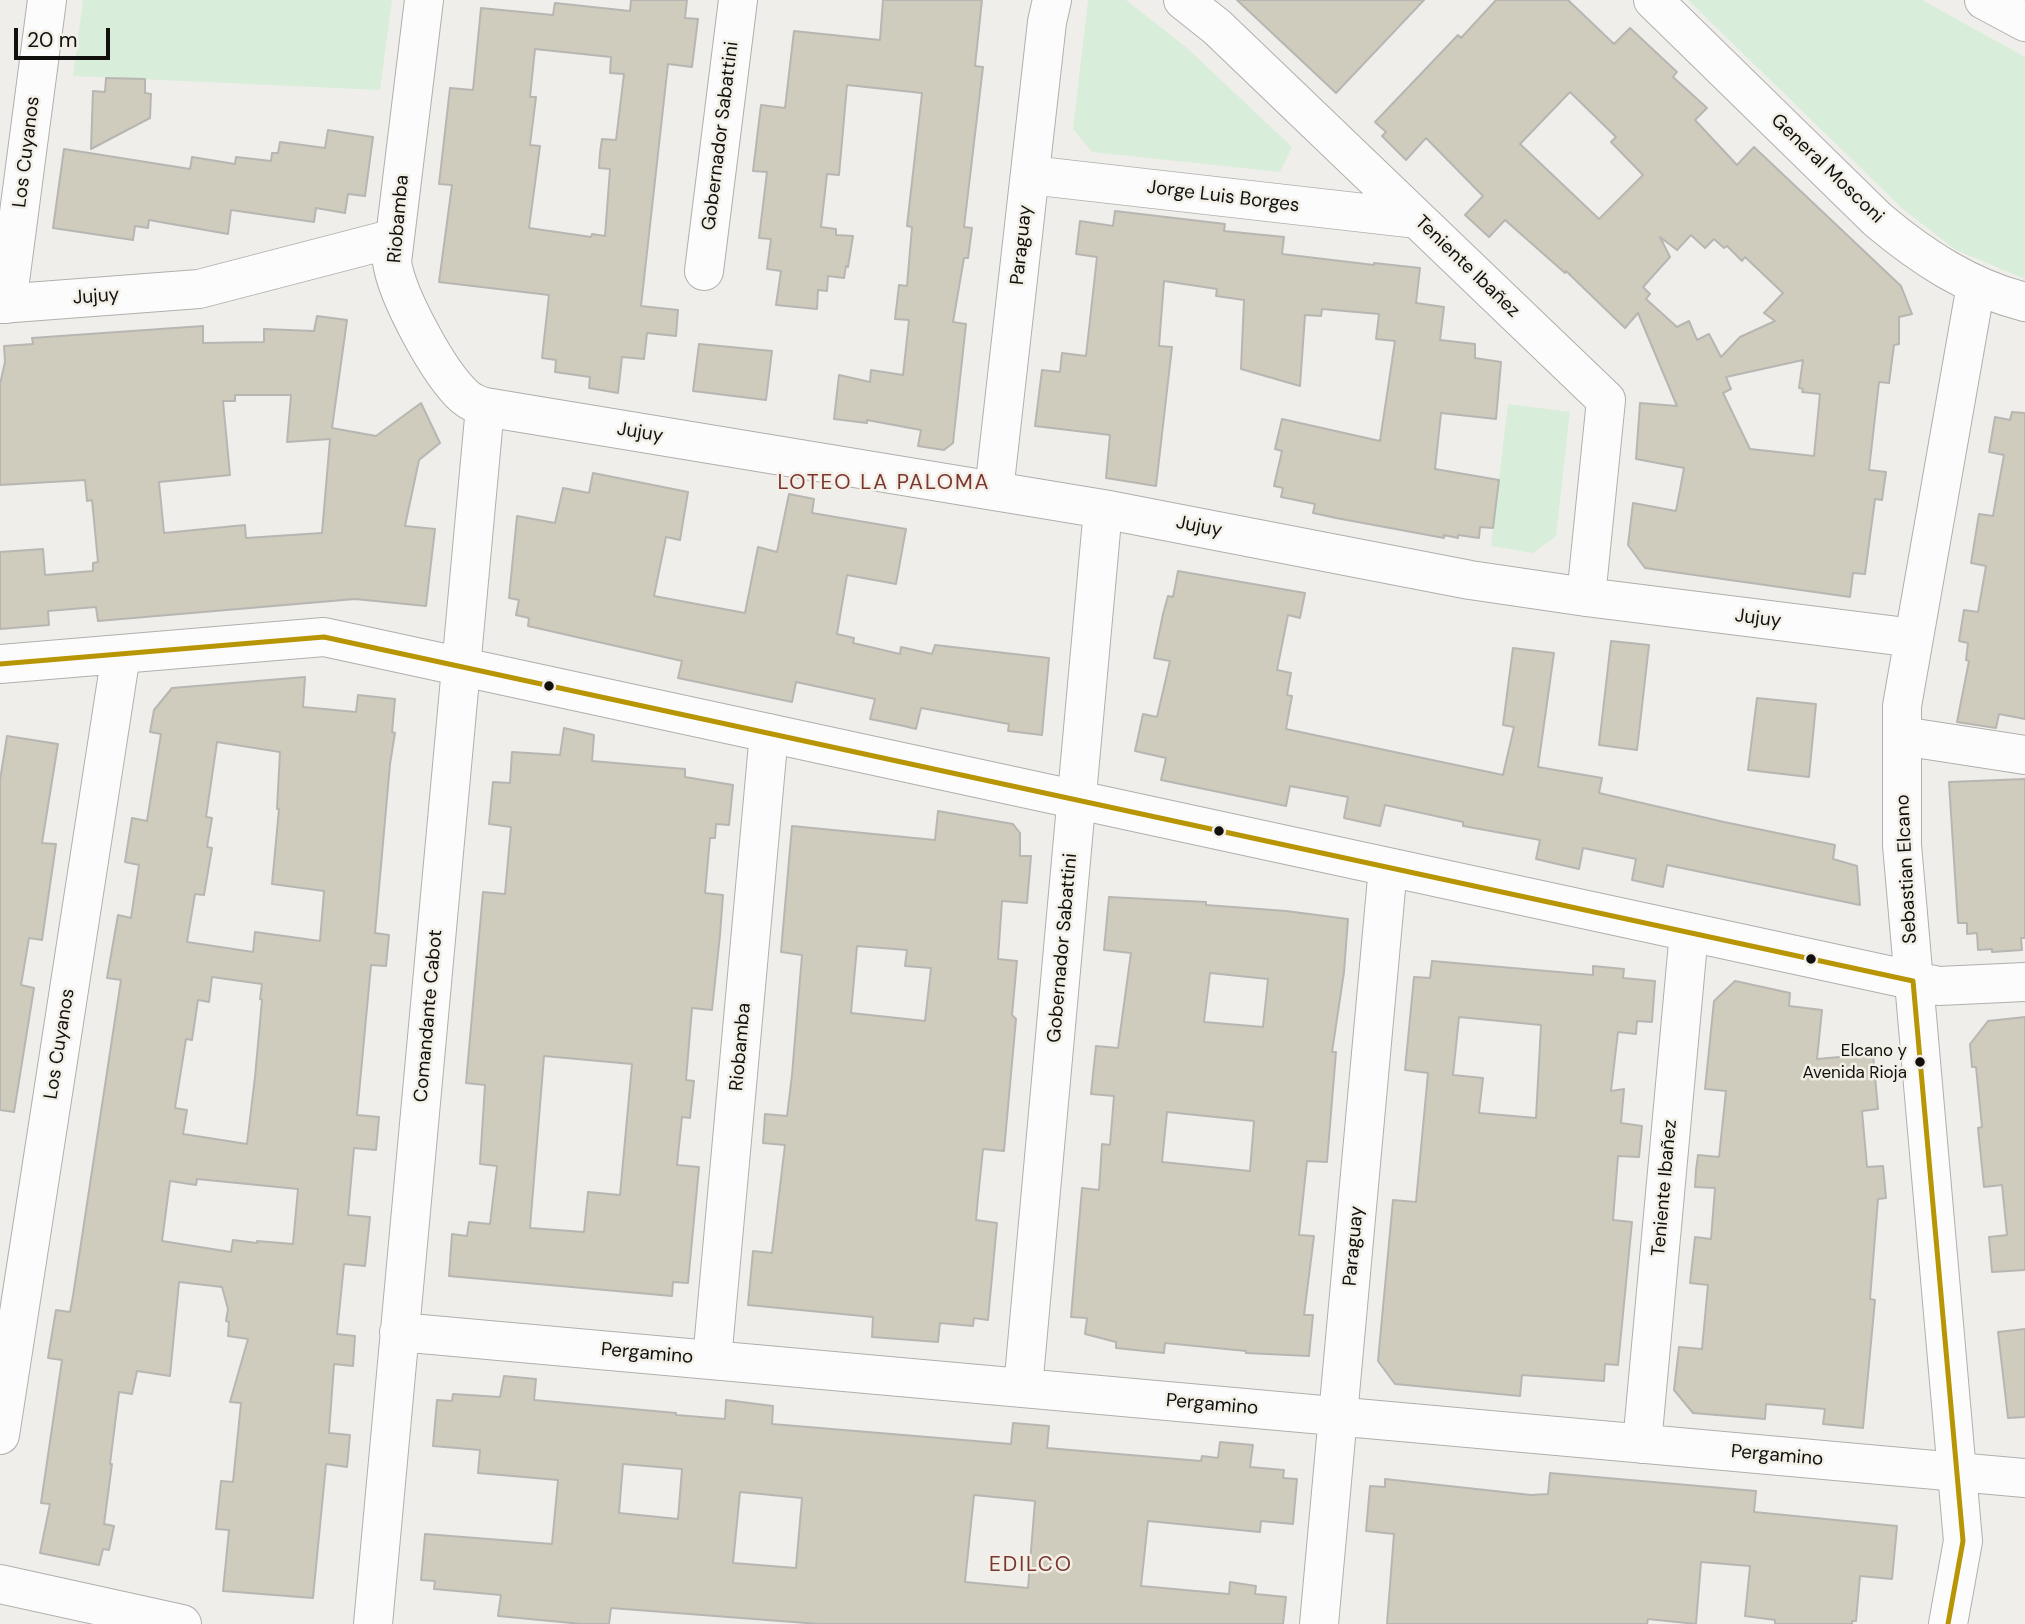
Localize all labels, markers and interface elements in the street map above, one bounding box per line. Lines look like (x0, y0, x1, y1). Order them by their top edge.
scale bar (18, 14, 114, 58)
text: 20 m (27, 26, 78, 54)
street label: Gobernador Sabattini (698, 40, 744, 232)
street label: Los Cuyanos (9, 95, 45, 209)
street label: General Mosconi (1766, 109, 1888, 229)
street label: Riobamba (384, 174, 414, 264)
street label: Jorge Luis Borges (1145, 176, 1301, 218)
street label: Paraguay (1006, 204, 1038, 286)
street label: Teniente Ibañez (1410, 211, 1524, 323)
street label: Jujuy (72, 284, 120, 310)
street label: Jujuy (615, 418, 665, 448)
district label: LOTEO LA PALOMA (779, 470, 989, 496)
street label: Jujuy (1174, 511, 1224, 543)
street label: Jujuy (1734, 605, 1782, 633)
unlabelled marker (542, 679, 556, 693)
street label: Sebastian Elcano (1892, 794, 1922, 944)
unlabelled marker (1212, 824, 1226, 838)
street label: Gobernador Sabattini (1043, 852, 1083, 1044)
street label: Comandante Cabot (410, 929, 448, 1103)
unlabelled marker (1804, 952, 1818, 966)
street label: Los Cuyanos (40, 987, 80, 1101)
street label: Riobamba (726, 1002, 756, 1092)
place label: Elcano y Avenida Rioja (1802, 1042, 1907, 1082)
marker: Elcano y Avenida Rioja (1913, 1055, 1927, 1069)
street label: Teniente Ibañez (1648, 1119, 1682, 1257)
street label: Paraguay (1339, 1205, 1369, 1287)
street label: Pergamino (600, 1339, 694, 1369)
street label: Pergamino (1165, 1390, 1259, 1420)
street label: Pergamino (1730, 1441, 1824, 1471)
district label: EDILCO (990, 1552, 1072, 1578)

